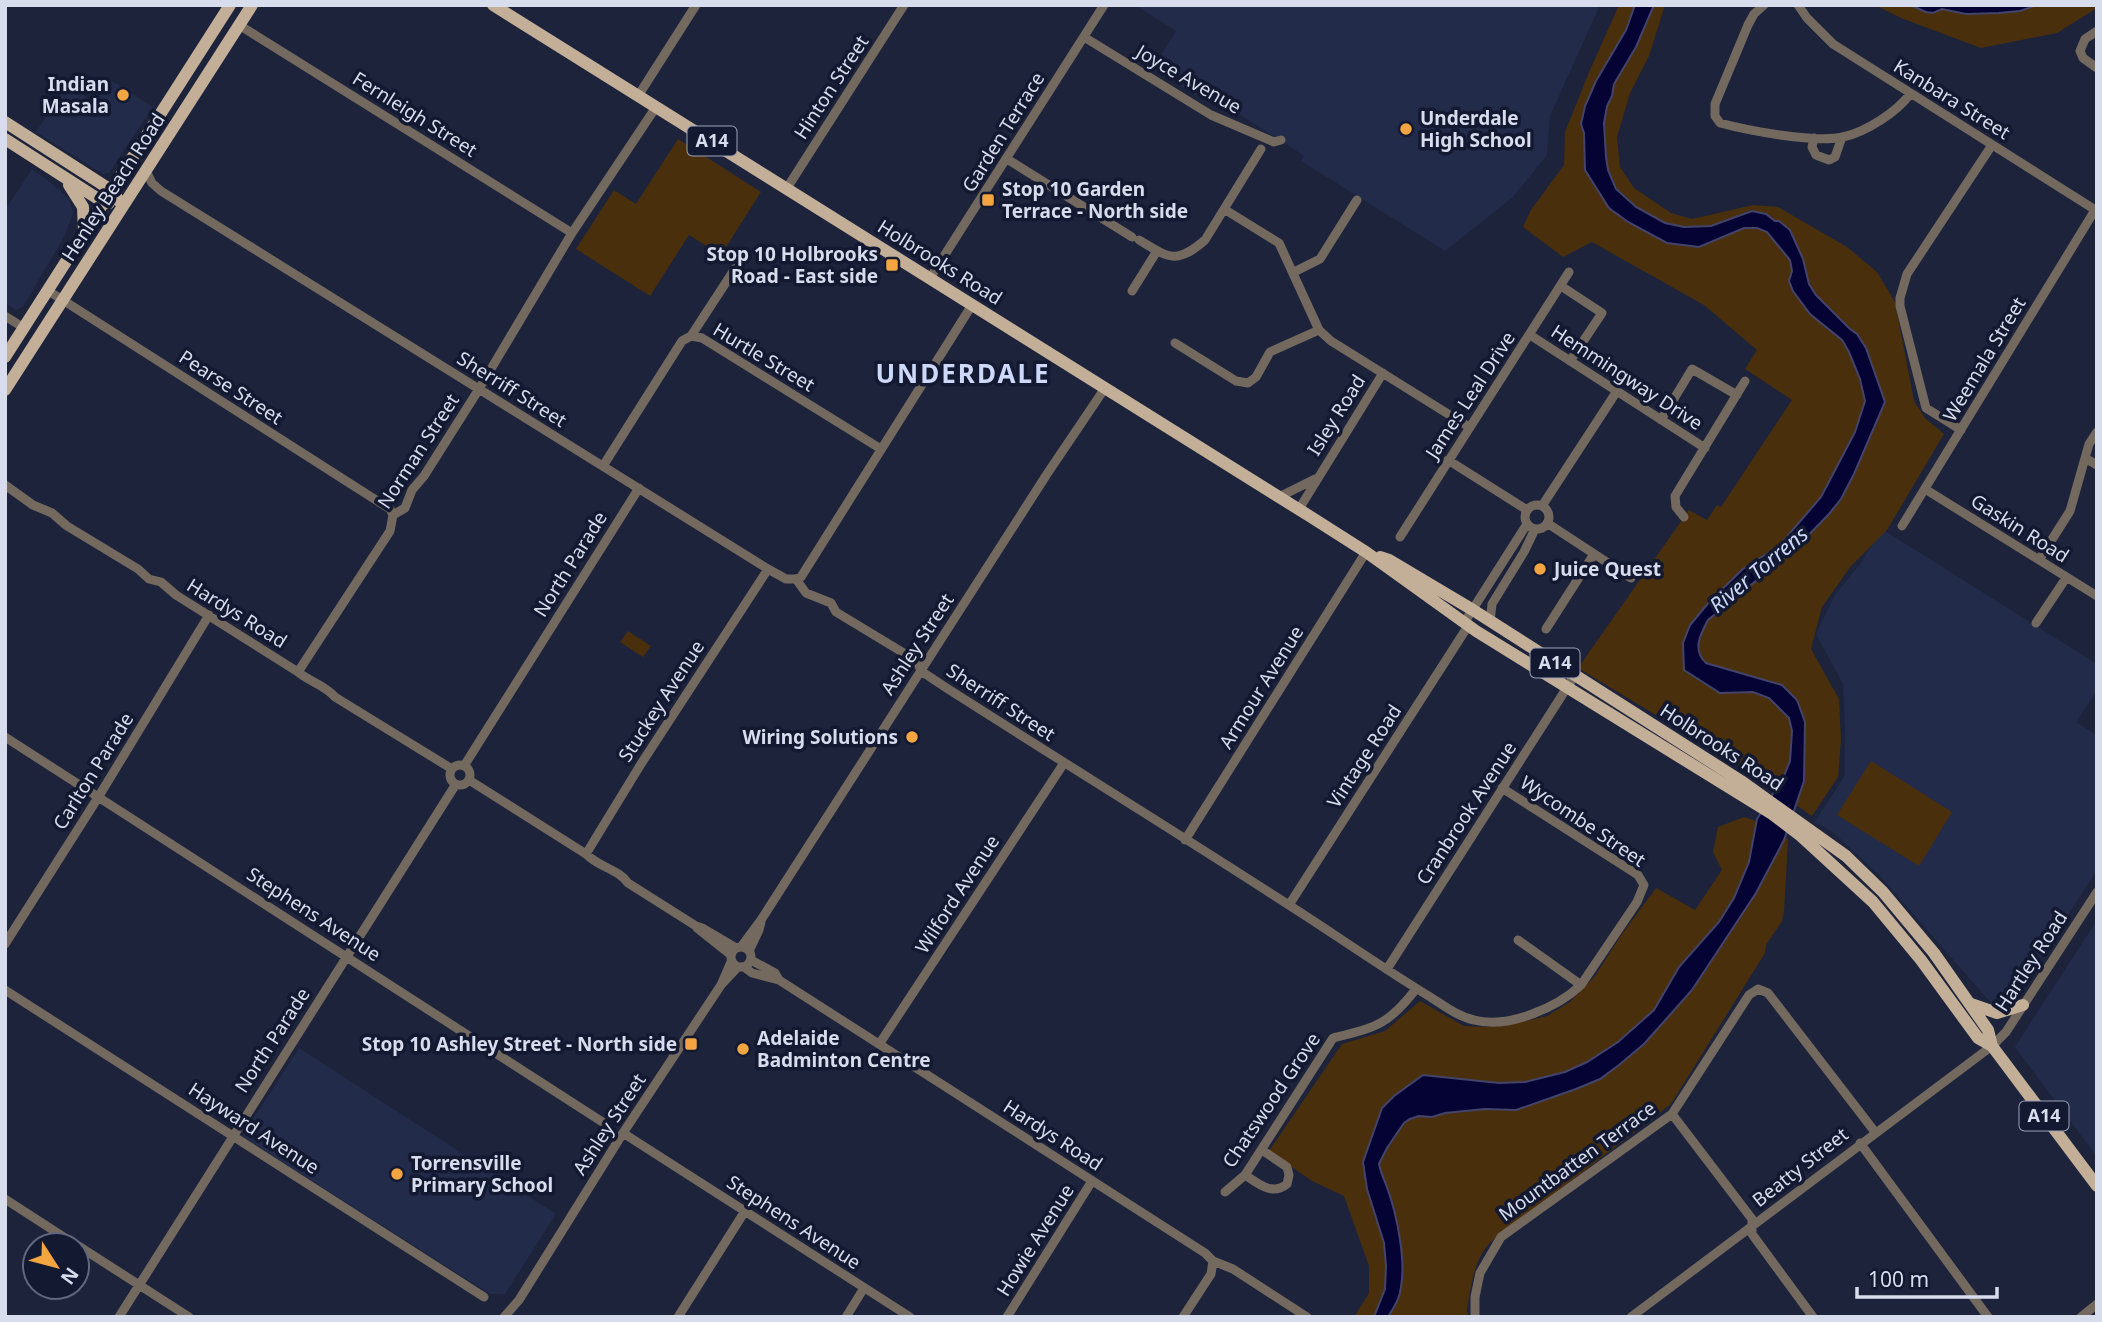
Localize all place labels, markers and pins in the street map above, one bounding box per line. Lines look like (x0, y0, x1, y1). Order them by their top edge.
place label: Indian Masala (42, 71, 109, 119)
marker: Indian Masala (115, 87, 131, 103)
place label: Underdale High School (1420, 105, 1532, 153)
marker: Underdale High School (1398, 121, 1414, 137)
place label: Stop 10 Garden Terrace - North side (1002, 176, 1188, 224)
marker: Stop 10 Garden Terrace - North side (980, 192, 996, 208)
place label: Stop 10 Holbrooks Road - East side (707, 241, 878, 289)
marker: Stop 10 Holbrooks Road - East side (884, 257, 900, 273)
place label: Juice Quest (1552, 556, 1661, 582)
marker: Juice Quest (1532, 561, 1548, 577)
place label: Wiring Solutions (742, 724, 898, 750)
marker: Wiring Solutions (904, 729, 920, 745)
place label: Adelaide Badminton Centre (757, 1025, 931, 1073)
place label: Stop 10 Ashley Street - North side (362, 1031, 677, 1057)
marker: Stop 10 Ashley Street - North side (683, 1036, 699, 1052)
marker: Adelaide Badminton Centre (735, 1041, 751, 1057)
place label: Torrensville Primary School (411, 1150, 553, 1198)
marker: Torrensville Primary School (389, 1166, 405, 1182)

